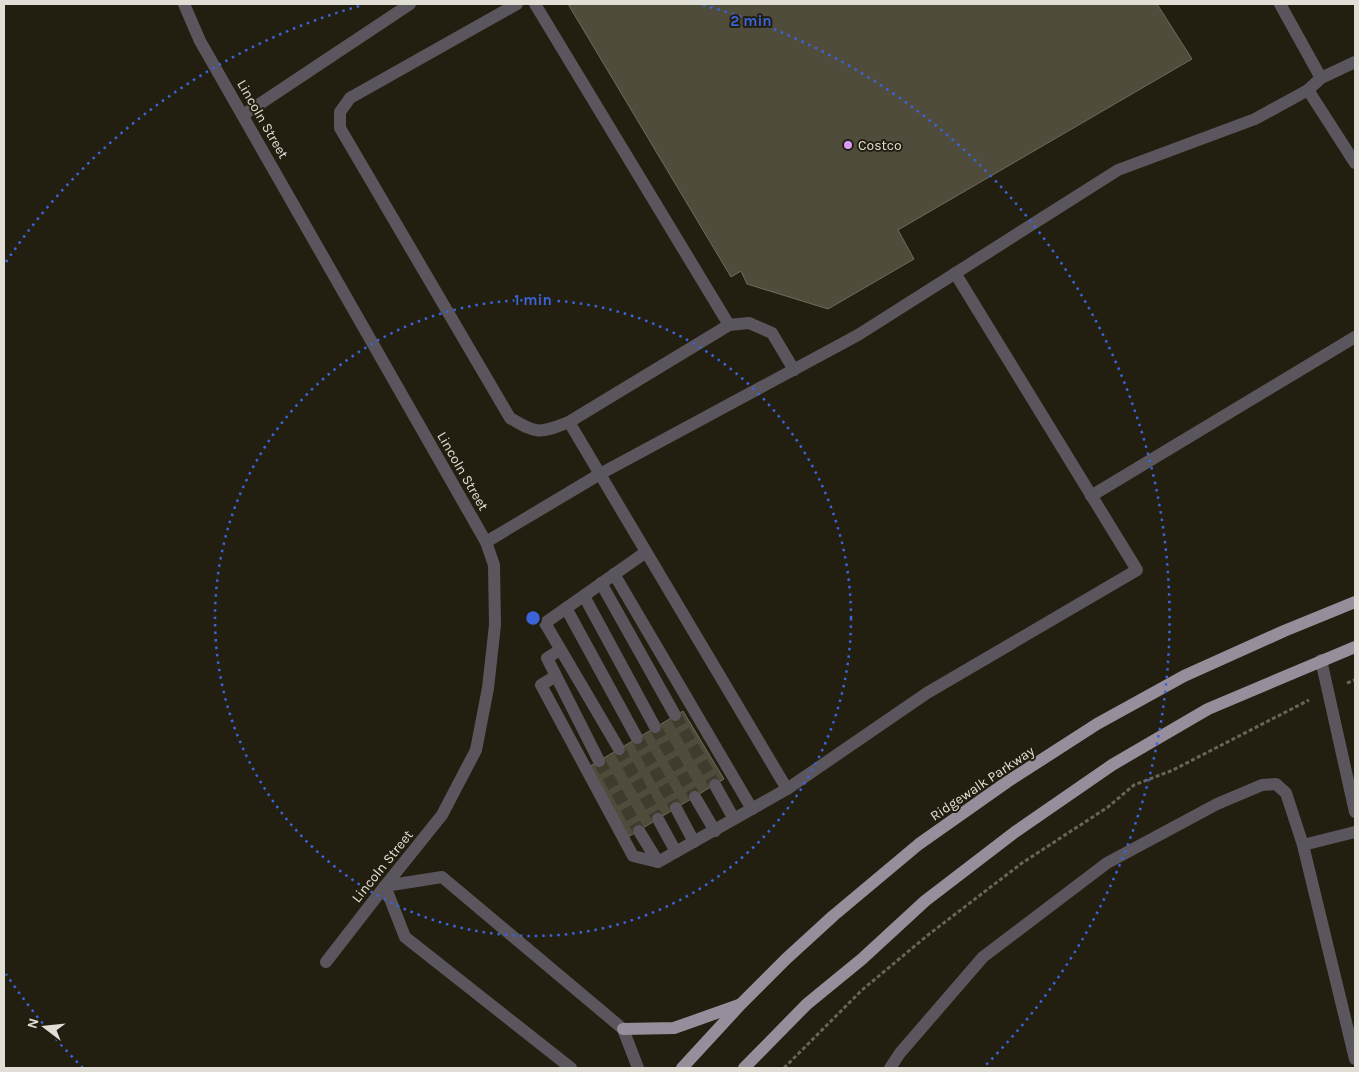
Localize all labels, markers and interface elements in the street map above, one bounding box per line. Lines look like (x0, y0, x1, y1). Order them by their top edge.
text: 2 min (730, 12, 772, 30)
street label: Lincoln Street (233, 77, 292, 162)
place label: Costco (858, 137, 902, 154)
marker: Costco (842, 139, 854, 151)
text: 1 min (514, 291, 552, 309)
street label: Lincoln Street (433, 429, 492, 514)
centre of rings (524, 609, 542, 627)
street label: Ridgewalk Parkway (927, 742, 1038, 825)
street label: Lincoln Street (348, 827, 417, 906)
north arrow (20, 1002, 70, 1052)
text: N (23, 1016, 43, 1031)

